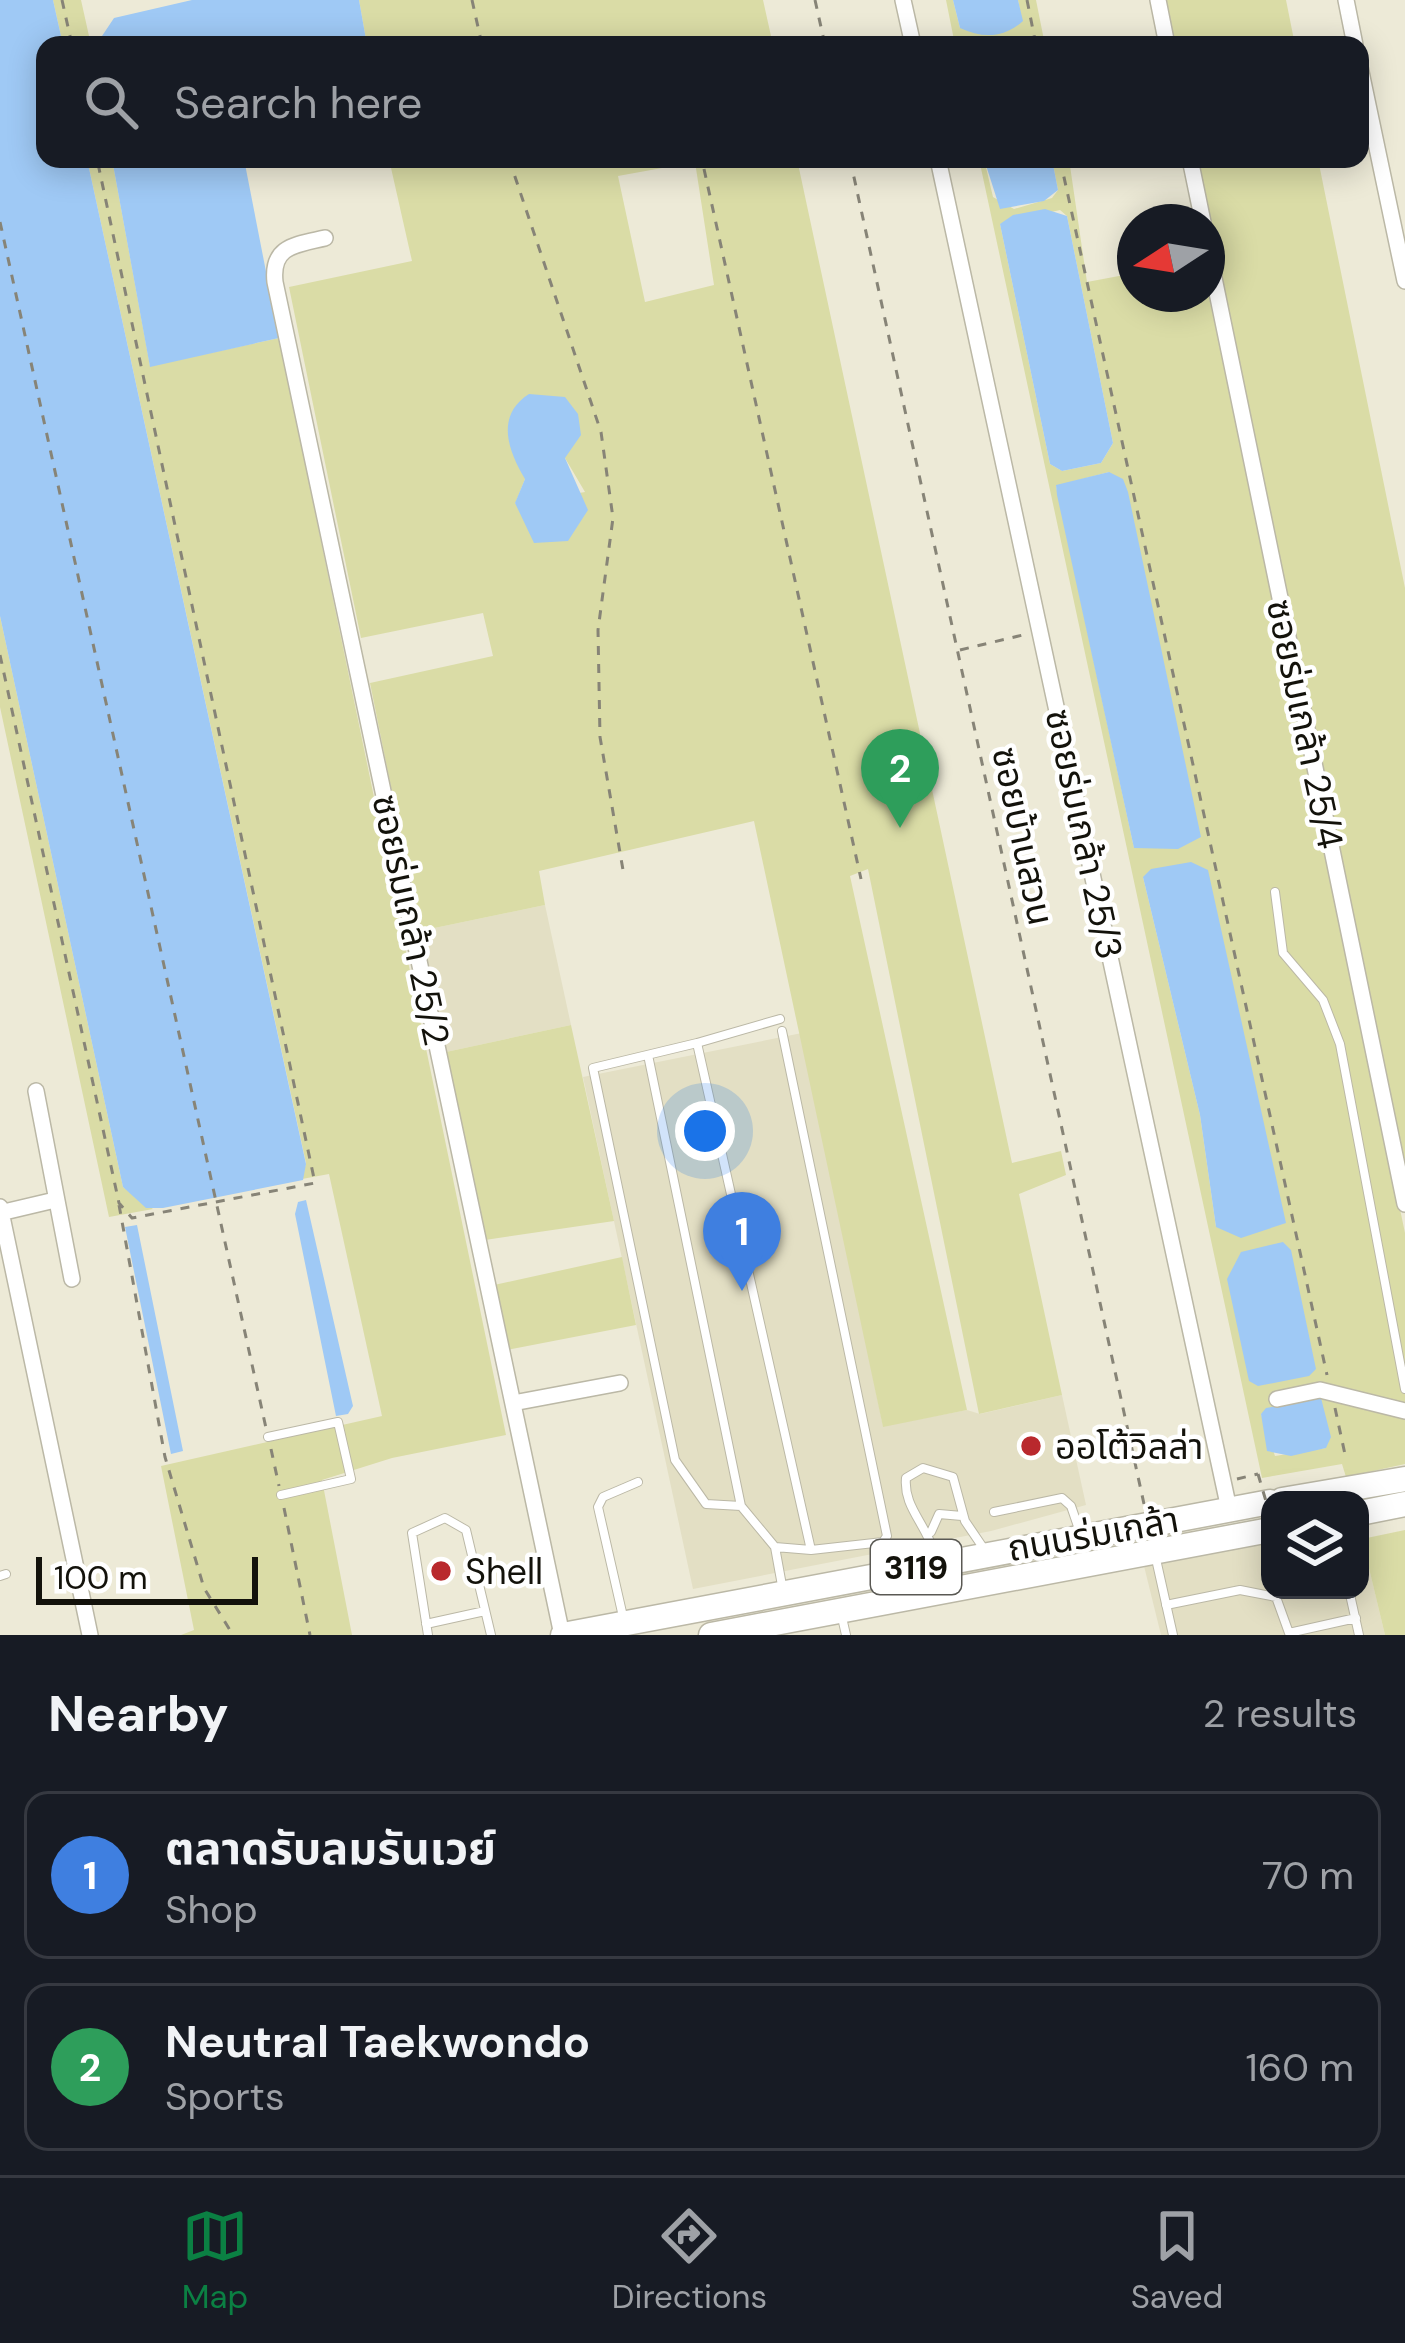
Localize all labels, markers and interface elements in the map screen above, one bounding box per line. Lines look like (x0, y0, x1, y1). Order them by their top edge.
search box (36, 36, 1369, 168)
icon: search (78, 69, 144, 135)
text: Search here (174, 73, 422, 132)
north arrow (1117, 204, 1225, 312)
street label: ซอยร่มเกล้า 25/4 (1256, 595, 1354, 853)
street label: ซอยร่มเกล้า 25/3 (1035, 705, 1133, 963)
pin: 2 (861, 729, 939, 828)
street label: ซอยบ้านสวน (981, 743, 1065, 929)
street label: ซอยร่มเกล้า 25/2 (361, 790, 461, 1050)
your location (675, 1101, 735, 1161)
pin: 1 (703, 1192, 781, 1291)
place label: ออโต้วิลล่า (1055, 1423, 1203, 1470)
marker: ออโต้วิลล่า (1018, 1433, 1044, 1459)
map controls (1261, 1491, 1369, 1599)
button: layers (1261, 1491, 1369, 1599)
street label: ถนนร่มเกล้า (1004, 1496, 1182, 1572)
road number: 3119 (871, 1540, 961, 1594)
place label: Shell (465, 1548, 543, 1595)
scale bar (36, 1551, 258, 1604)
text: 100 m (54, 1556, 148, 1599)
marker: Shell (428, 1558, 454, 1584)
text: Nearby (48, 1680, 229, 1747)
text: 2 results (1203, 1688, 1357, 1739)
text: ตลาดรับลมรันเวย์ (165, 1819, 496, 1878)
text: 1 (83, 1850, 97, 1901)
text: 70 m (1262, 1850, 1354, 1901)
text: Shop (165, 1884, 258, 1935)
text: Neutral Taekwondo (165, 2012, 590, 2071)
text: 2 (79, 2042, 101, 2093)
text: 160 m (1246, 2042, 1354, 2093)
text: Sports (165, 2071, 284, 2122)
tab: Map (182, 2203, 248, 2318)
tab: Directions (612, 2203, 767, 2318)
tab: Saved (1131, 2203, 1223, 2318)

